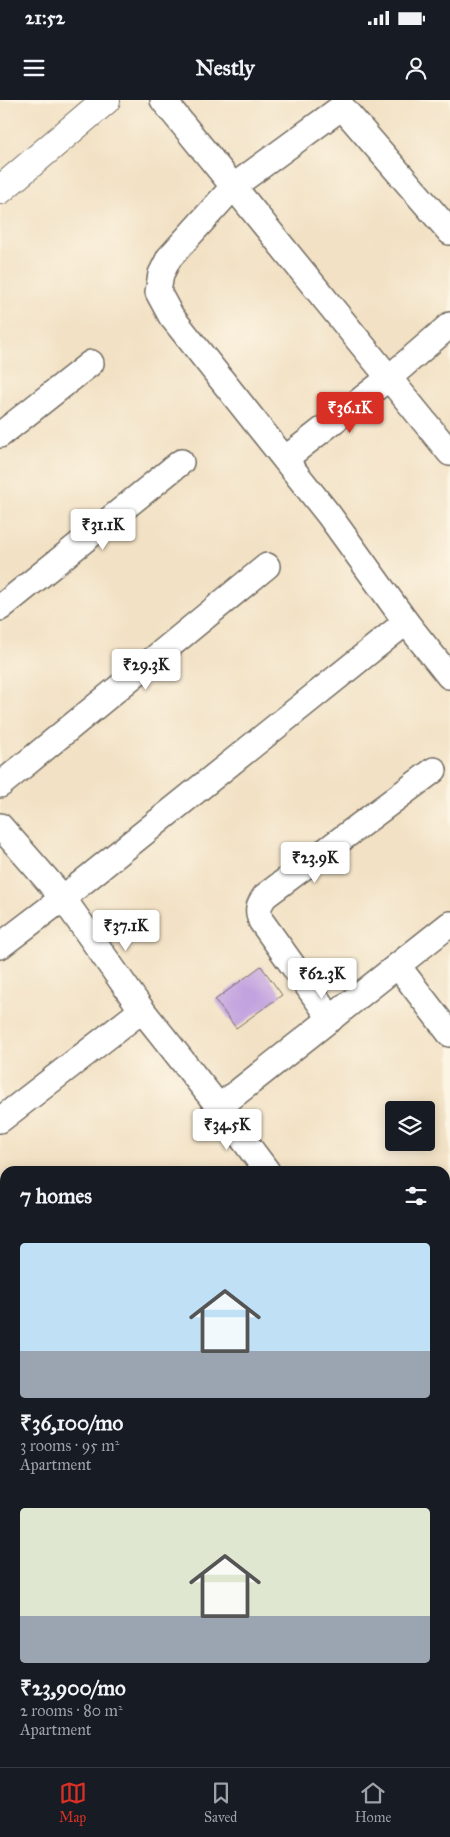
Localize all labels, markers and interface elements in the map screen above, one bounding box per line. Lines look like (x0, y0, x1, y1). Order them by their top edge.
text: 21:52 (25, 6, 65, 29)
icon: menu (20, 54, 48, 82)
text: Nestly (195, 54, 255, 81)
icon: person (402, 54, 430, 82)
pin: ₹36.1K (309, 392, 391, 434)
text: ₹36.1K (328, 398, 372, 417)
pin: ₹31.1K (62, 508, 144, 551)
text: ₹31.1K (82, 515, 124, 534)
pin: ₹29.3K (105, 648, 187, 691)
text: ₹29.3K (123, 655, 169, 674)
pin: ₹23.9K (274, 842, 356, 884)
text: ₹23.9K (292, 848, 338, 867)
pin: ₹37.1K (85, 910, 167, 952)
text: ₹37.1K (104, 916, 148, 935)
pin: ₹62.3K (281, 958, 363, 1000)
text: ₹62.3K (299, 964, 345, 983)
map controls (385, 1101, 435, 1151)
button: layers (385, 1101, 435, 1151)
pin: ₹34.5K (186, 1108, 268, 1151)
text: ₹34.5K (204, 1115, 250, 1134)
icon: filters (402, 1182, 430, 1210)
text: 7 homes (20, 1183, 92, 1209)
icon: home (180, 1276, 270, 1366)
text: ₹36,100/mo (20, 1410, 123, 1436)
text: 3 rooms · 95 m² (20, 1436, 119, 1455)
text: Apartment (20, 1455, 92, 1474)
icon: home (180, 1541, 270, 1631)
text: ₹23,900/mo (20, 1675, 126, 1701)
text: 2 rooms · 80 m² (20, 1701, 123, 1720)
text: Apartment (20, 1720, 92, 1739)
tab: Map (59, 1779, 87, 1826)
tab: Saved (204, 1779, 237, 1826)
tab: Home (355, 1779, 391, 1826)

